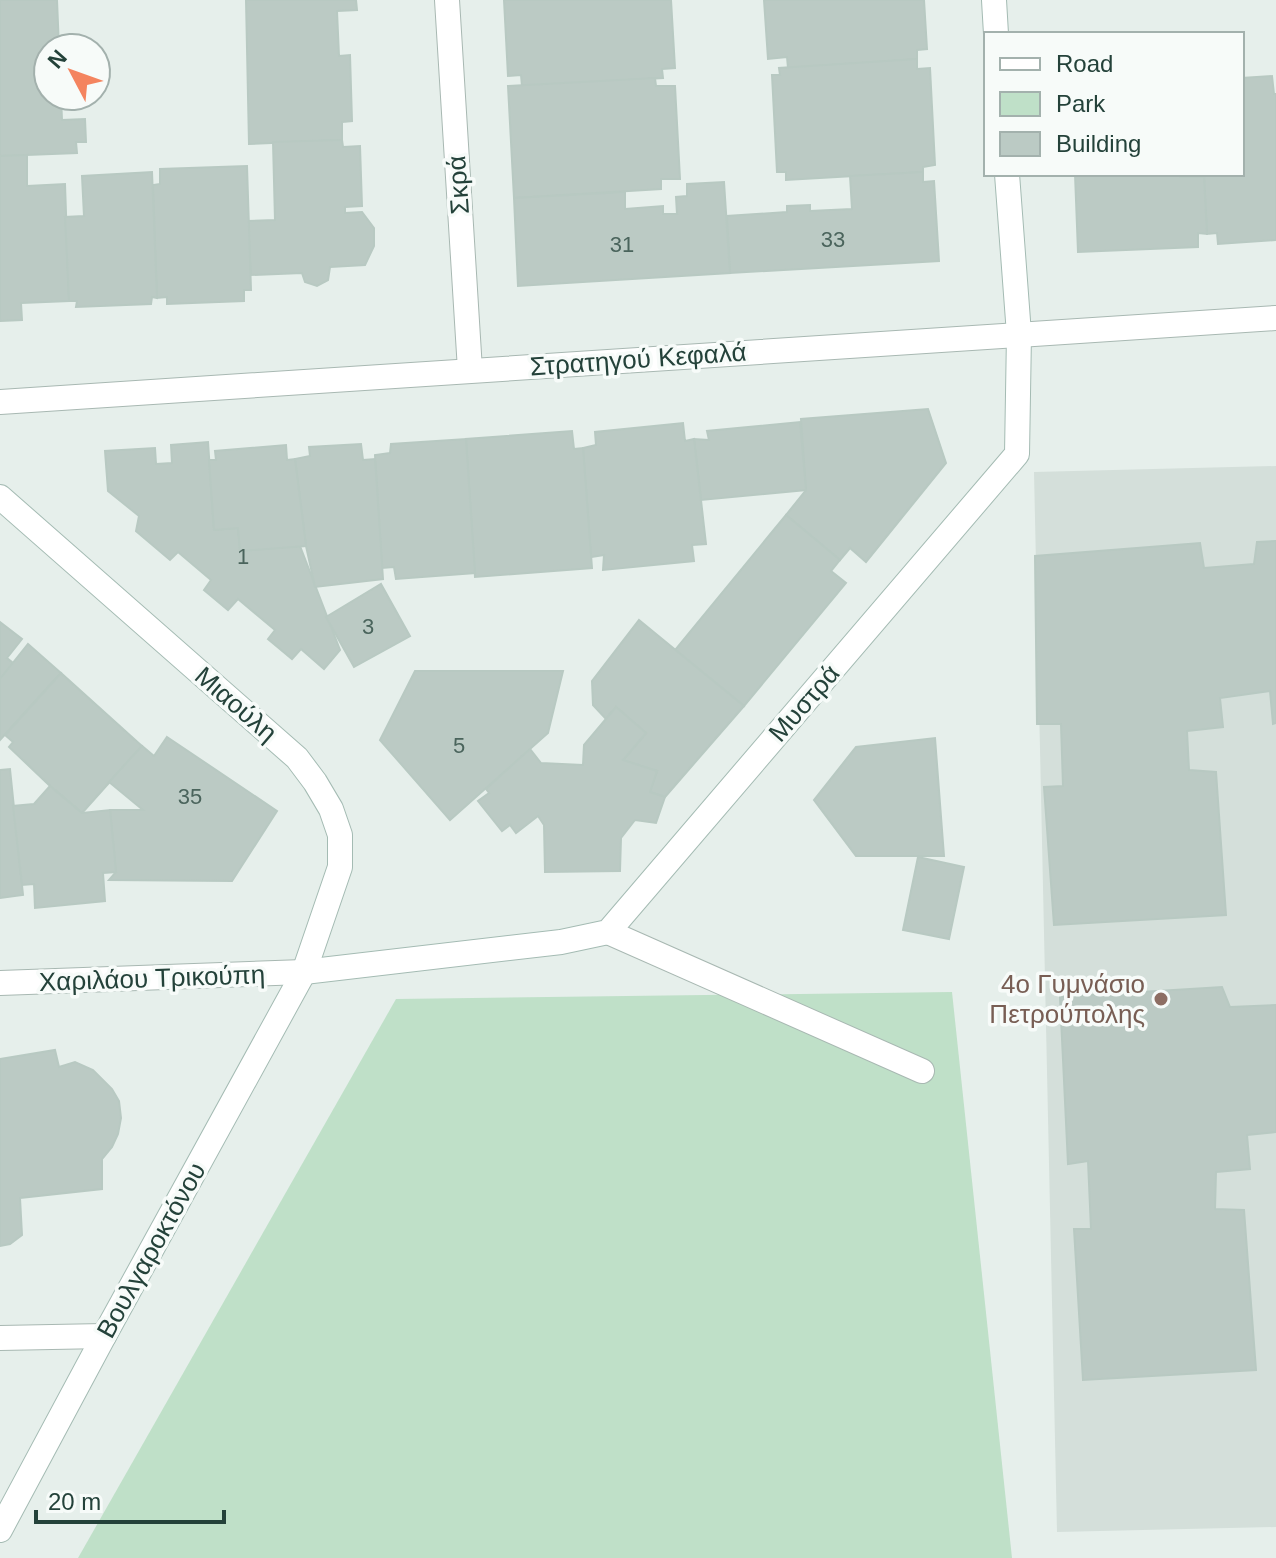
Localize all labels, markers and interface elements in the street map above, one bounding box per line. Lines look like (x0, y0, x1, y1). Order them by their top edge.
north arrow (32, 32, 112, 112)
legend (984, 32, 1244, 176)
text: N (43, 45, 72, 73)
text: Road (1056, 50, 1113, 77)
text: Park (1056, 90, 1106, 117)
text: Building (1056, 130, 1141, 157)
street label: Σκρά (441, 155, 475, 215)
house number: 33 (821, 227, 845, 252)
house number: 31 (610, 232, 634, 257)
street label: Στρατηγού Κεφαλά (529, 336, 747, 382)
house number: 1 (237, 544, 249, 569)
house number: 3 (362, 614, 374, 639)
street label: Μυστρά (762, 658, 846, 748)
street label: Μιαούλη (189, 660, 283, 748)
house number: 5 (453, 733, 465, 758)
house number: 35 (178, 784, 202, 809)
street label: Χαριλάου Τρικούπη (38, 959, 266, 997)
place label: 4ο Γυμνάσιο Πετρούπολης (989, 969, 1145, 1029)
marker: 4ο Γυμνάσιο Πετρούπολης (1152, 990, 1170, 1008)
street label: Βουλγαροκτόνου (90, 1157, 212, 1343)
scale bar (36, 1474, 224, 1524)
text: 20 m (48, 1488, 101, 1515)

